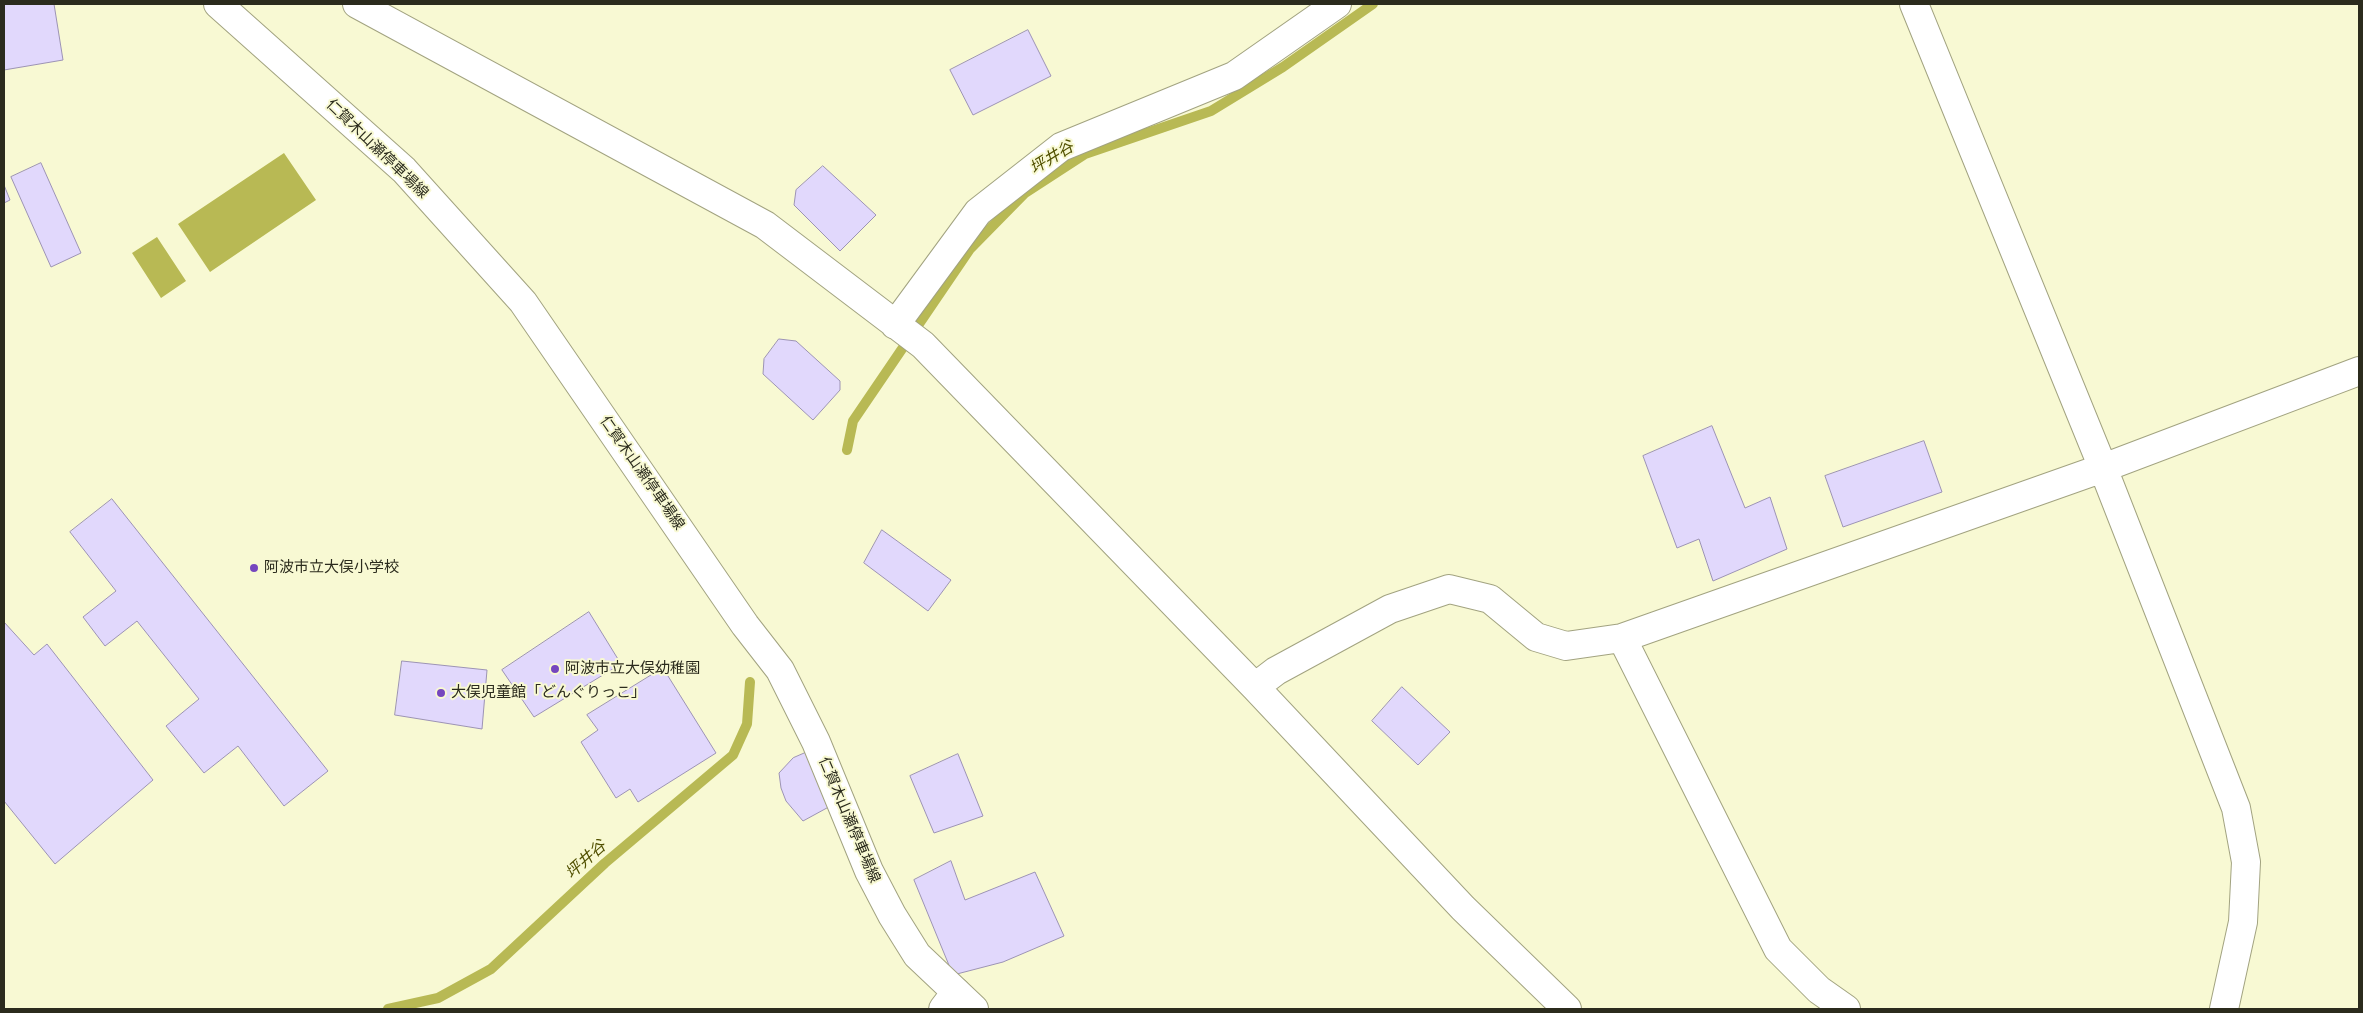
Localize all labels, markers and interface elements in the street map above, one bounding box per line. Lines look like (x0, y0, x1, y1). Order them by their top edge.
street label: 仁賀木山瀬停車場線 (322, 96, 432, 202)
water label: 坪井谷 (1027, 137, 1077, 179)
street label: 仁賀木山瀬停車場線 (596, 413, 688, 533)
place label: 阿波市立大俣小学校 (264, 559, 399, 577)
marker: 阿波市立大俣小学校 (248, 562, 260, 574)
place label: 阿波市立大俣幼稚園 (565, 660, 700, 678)
marker: 阿波市立大俣幼稚園 (549, 663, 561, 675)
place label: 大俣児童館「どんぐりっこ」 (451, 684, 646, 702)
marker: 大俣児童館「どんぐりっこ」 (435, 687, 447, 699)
street label: 仁賀木山瀬停車場線 (814, 754, 884, 886)
water label: 坪井谷 (562, 837, 610, 883)

